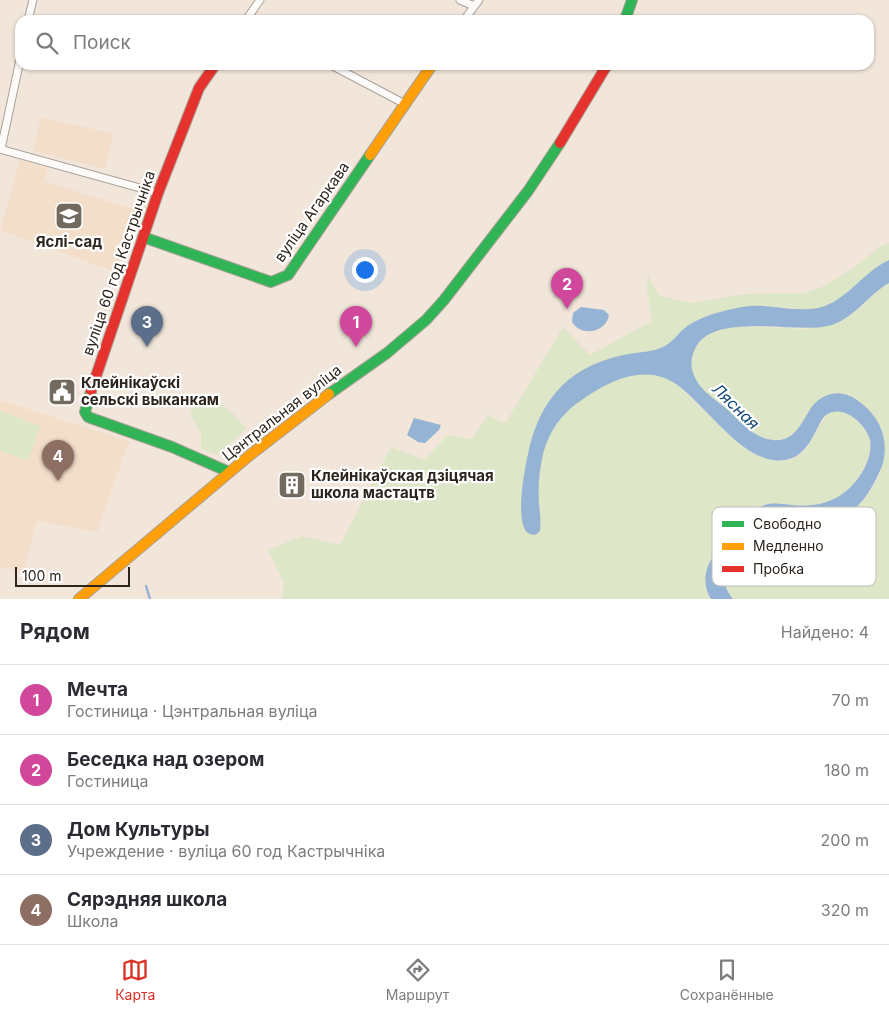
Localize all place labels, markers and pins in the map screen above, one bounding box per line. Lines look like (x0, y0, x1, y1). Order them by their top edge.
school or university icon: Яслі-сад (54, 201, 84, 231)
place label: Яслі-сад (36, 232, 102, 251)
pin: 2 (551, 268, 583, 309)
pin: 3 (131, 306, 163, 347)
pin: 1 (340, 306, 372, 347)
place label: Клейнікаўскі сельскі выканкам (81, 373, 219, 409)
public building icon: Клейнікаўскі сельскі выканкам (47, 377, 77, 407)
pin: 4 (42, 440, 74, 481)
place label: Клейнікаўская дзіцячая школа мастацтв (311, 466, 494, 502)
building icon: Клейнікаўская дзіцячая школа мастацтв (277, 470, 307, 500)

